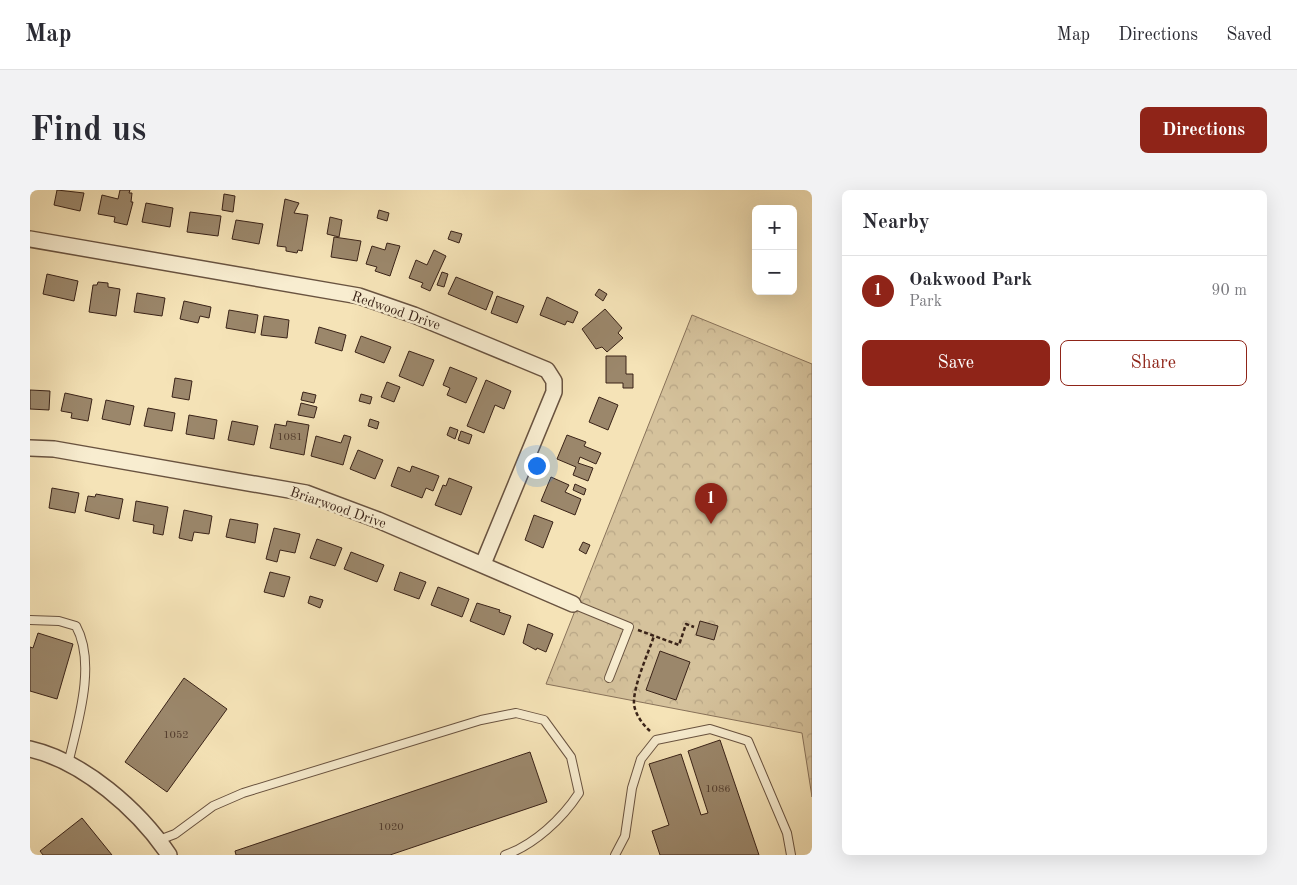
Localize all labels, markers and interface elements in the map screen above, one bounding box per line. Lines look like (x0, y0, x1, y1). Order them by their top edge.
text: Map (25, 23, 72, 47)
text: Map (1057, 26, 1090, 44)
text: Directions (1118, 26, 1198, 44)
text: Saved (1226, 26, 1272, 44)
button: Directions (1140, 107, 1267, 153)
text: Find us (30, 113, 146, 148)
map controls (752, 205, 797, 295)
button: + (752, 205, 797, 250)
text: Nearby (862, 212, 930, 233)
button: − (752, 250, 797, 295)
text: Oakwood Park (909, 271, 1032, 290)
text: 1 (873, 283, 883, 299)
text: 90 m (1211, 283, 1247, 299)
street label: Redwood Drive (350, 289, 442, 333)
text: Park (909, 294, 942, 310)
button: Save (862, 340, 1050, 386)
button: Share (1060, 340, 1247, 386)
house number: 1081 (277, 432, 303, 443)
your location (524, 453, 550, 479)
pin: 1 (695, 483, 727, 524)
street label: Briarwood Drive (288, 485, 388, 531)
house number: 1052 (163, 730, 189, 741)
house number: 1086 (705, 784, 731, 795)
house number: 1020 (378, 822, 404, 833)

